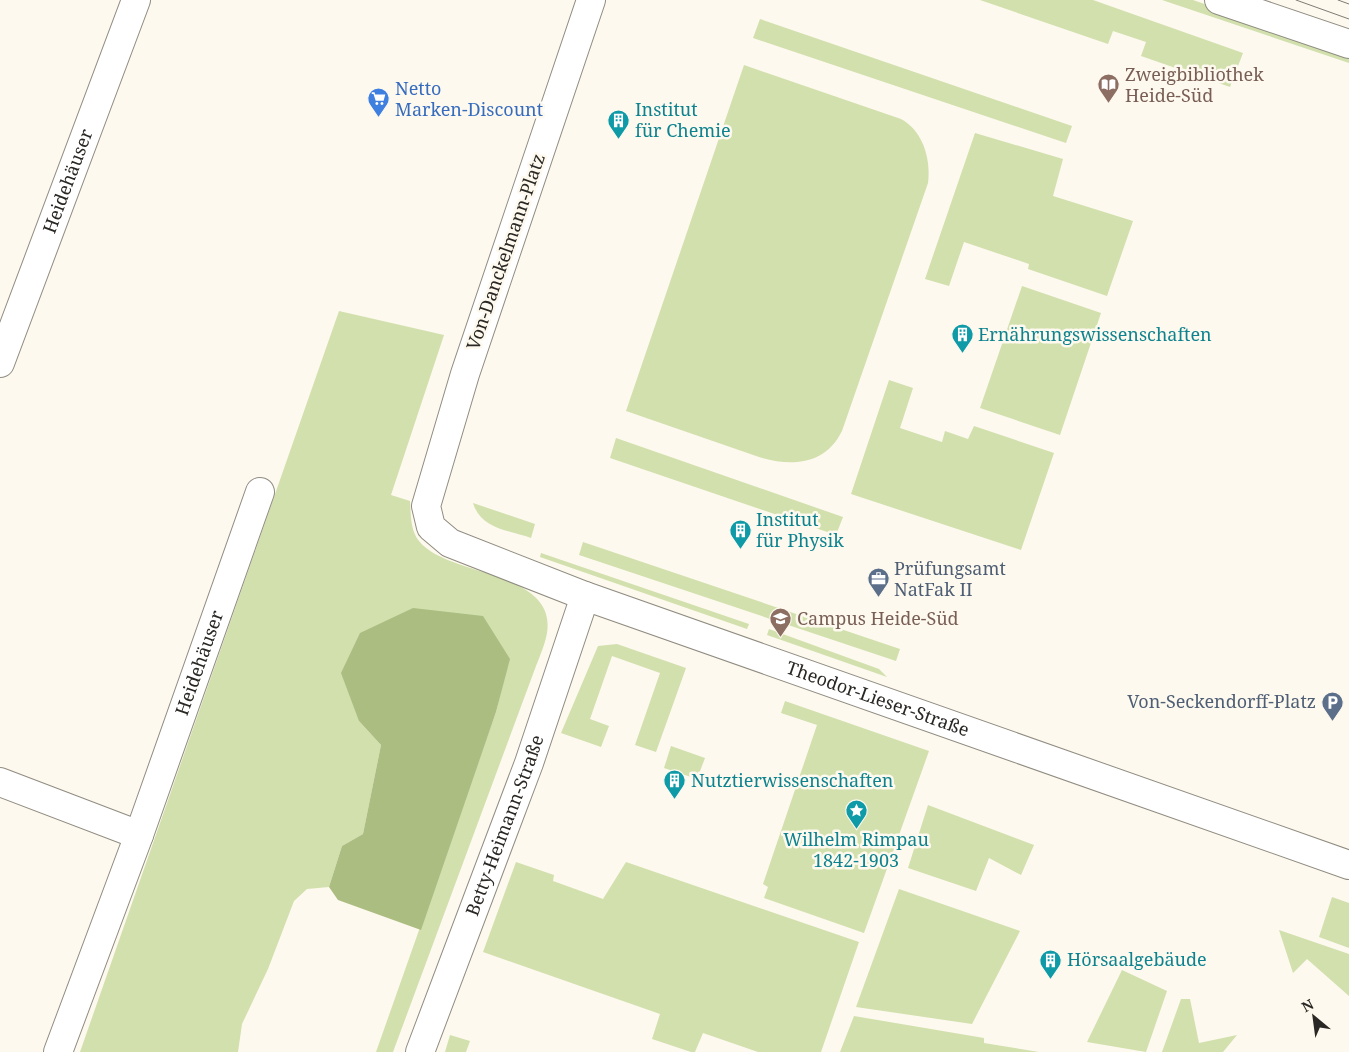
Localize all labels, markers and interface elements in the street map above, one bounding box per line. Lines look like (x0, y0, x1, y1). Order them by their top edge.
place label: Zweigbibliothek Heide-Süd (1125, 62, 1264, 107)
library icon: Zweigbibliothek Heide-Süd (1097, 73, 1121, 104)
place label: Netto Marken-Discount (395, 76, 543, 121)
supermarket icon: Netto Marken-Discount (367, 87, 391, 118)
place label: Institut für Chemie (635, 97, 731, 142)
building icon: Institut für Chemie (607, 108, 631, 139)
street label: Heidehäuser (37, 125, 98, 237)
street label: Von-Danckelmann-Platz (460, 150, 550, 353)
place label: Ernährungswissenschaften (978, 322, 1212, 346)
building icon: Ernährungswissenschaften (950, 323, 974, 354)
place label: Institut für Physik (756, 507, 844, 552)
building icon: Institut für Physik (728, 518, 752, 549)
place label: Prüfungsamt NatFak II (894, 556, 1006, 601)
office icon: Prüfungsamt NatFak II (866, 567, 890, 598)
street label: Heidehäuser (169, 606, 228, 718)
place label: Campus Heide-Süd (797, 606, 959, 630)
school or university icon: Campus Heide-Süd (769, 607, 793, 638)
street label: Theodor-Lieser-Straße (783, 655, 973, 741)
place label: Von-Seckendorff-Platz (1127, 689, 1316, 713)
parking icon: Von-Seckendorff-Platz (1320, 690, 1344, 721)
street label: Betty-Heimann-Straße (459, 732, 549, 919)
place label: Nutztierwissenschaften (691, 768, 894, 792)
building icon: Nutztierwissenschaften (663, 769, 687, 800)
place icon: Wilhelm Rimpau 1842-1903 (844, 798, 868, 829)
place label: Wilhelm Rimpau 1842-1903 (783, 827, 929, 872)
place label: Hörsaalgebäude (1067, 947, 1207, 971)
building icon: Hörsaalgebäude (1039, 948, 1063, 979)
north arrow (1289, 992, 1339, 1042)
text: N (1298, 994, 1317, 1016)

